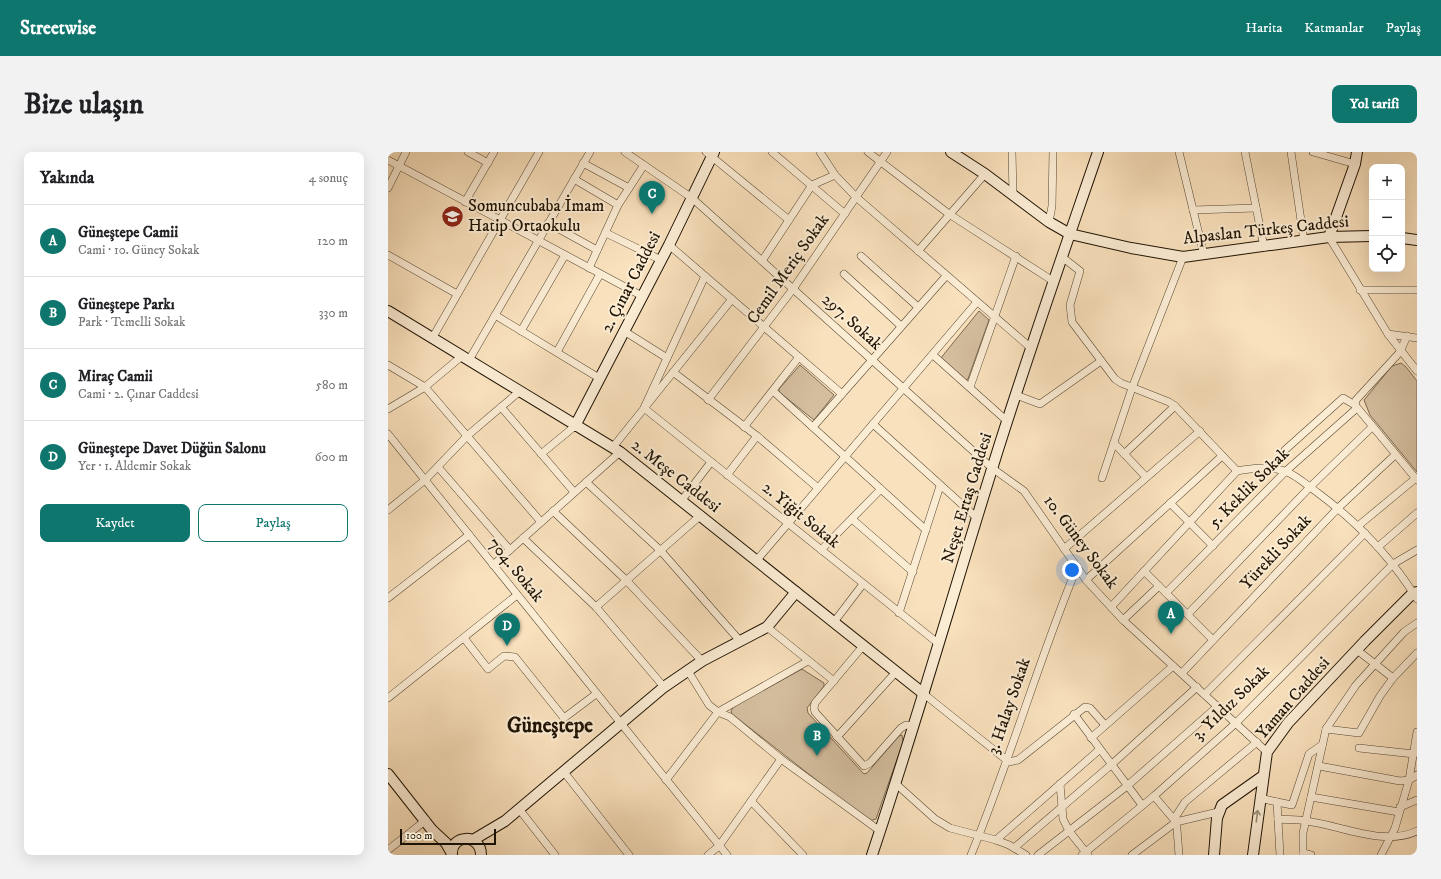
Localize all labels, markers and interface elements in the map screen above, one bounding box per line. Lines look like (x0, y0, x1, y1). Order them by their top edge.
text: Streetwise (20, 17, 96, 40)
text: Harita (1245, 19, 1282, 37)
text: Katmanlar (1304, 19, 1364, 37)
text: Paylaş (1386, 19, 1421, 37)
button: Yol tarifi (1332, 85, 1417, 123)
text: Bize ulaşın (24, 87, 144, 122)
map controls (1369, 164, 1405, 272)
button: + (1369, 164, 1405, 200)
text: Yakında (40, 167, 94, 189)
text: 4 sonuç (308, 170, 348, 186)
pin: C (639, 181, 665, 214)
place label: Somuncubaba İmam Hatip Ortaokulu (468, 194, 604, 237)
button: − (1369, 200, 1405, 236)
school or university icon: Somuncubaba İmam Hatip Ortaokulu (439, 203, 465, 229)
street label: Cemil Meriç Sokak (742, 209, 834, 328)
street label: Alpaslan Türkeş Caddesi (1182, 210, 1350, 250)
text: Güneştepe Camii (78, 223, 178, 242)
street label: 2. Çınar Caddesi (596, 228, 666, 336)
text: A (49, 233, 57, 249)
text: 120 m (317, 233, 348, 249)
button: locate (1369, 236, 1405, 272)
text: Cami · 10. Güney Sokak (78, 242, 200, 258)
street label: 297. Sokak (817, 289, 887, 356)
text: Güneştepe Parkı (78, 295, 175, 314)
text: B (49, 305, 57, 321)
text: 330 m (319, 305, 348, 321)
text: Park · Temelli Sokak (78, 314, 185, 330)
text: Miraç Camii (78, 367, 153, 386)
text: C (49, 377, 57, 393)
text: 580 m (316, 377, 348, 393)
text: Cami · 2. Çınar Caddesi (78, 386, 199, 402)
street label: Neşet Ertaş Caddesi (937, 430, 997, 566)
street label: 2. Meşe Caddesi (627, 434, 725, 518)
text: Güneştepe Davet Düğün Salonu (78, 439, 266, 458)
street label: 5. Keklik Sokak (1204, 442, 1295, 533)
text: D (48, 449, 58, 465)
text: 600 m (315, 449, 348, 465)
text: Yer · 1. Aldemir Sokak (78, 458, 191, 474)
street label: 2. Yiğit Sokak (757, 477, 845, 554)
street label: 10. Güney Sokak (1039, 491, 1124, 594)
button: Kaydet (40, 504, 190, 542)
button: Paylaş (198, 504, 348, 542)
street label: Yürekli Sokak (1236, 509, 1317, 594)
street label: 704. Sokak (483, 533, 549, 607)
your location (1062, 560, 1082, 580)
pin: A (1158, 601, 1184, 634)
pin: D (494, 613, 520, 646)
street label: Yaman Caddesi (1251, 652, 1335, 744)
street label: 3. Halay Sokak (982, 654, 1036, 757)
street label: 3. Yıldız Sokak (1188, 660, 1275, 745)
district label: Güneştepe (507, 713, 593, 739)
pin: B (804, 723, 830, 756)
one-way arrow (1254, 810, 1261, 823)
scale bar (400, 827, 496, 846)
text: 100 m (406, 829, 432, 843)

